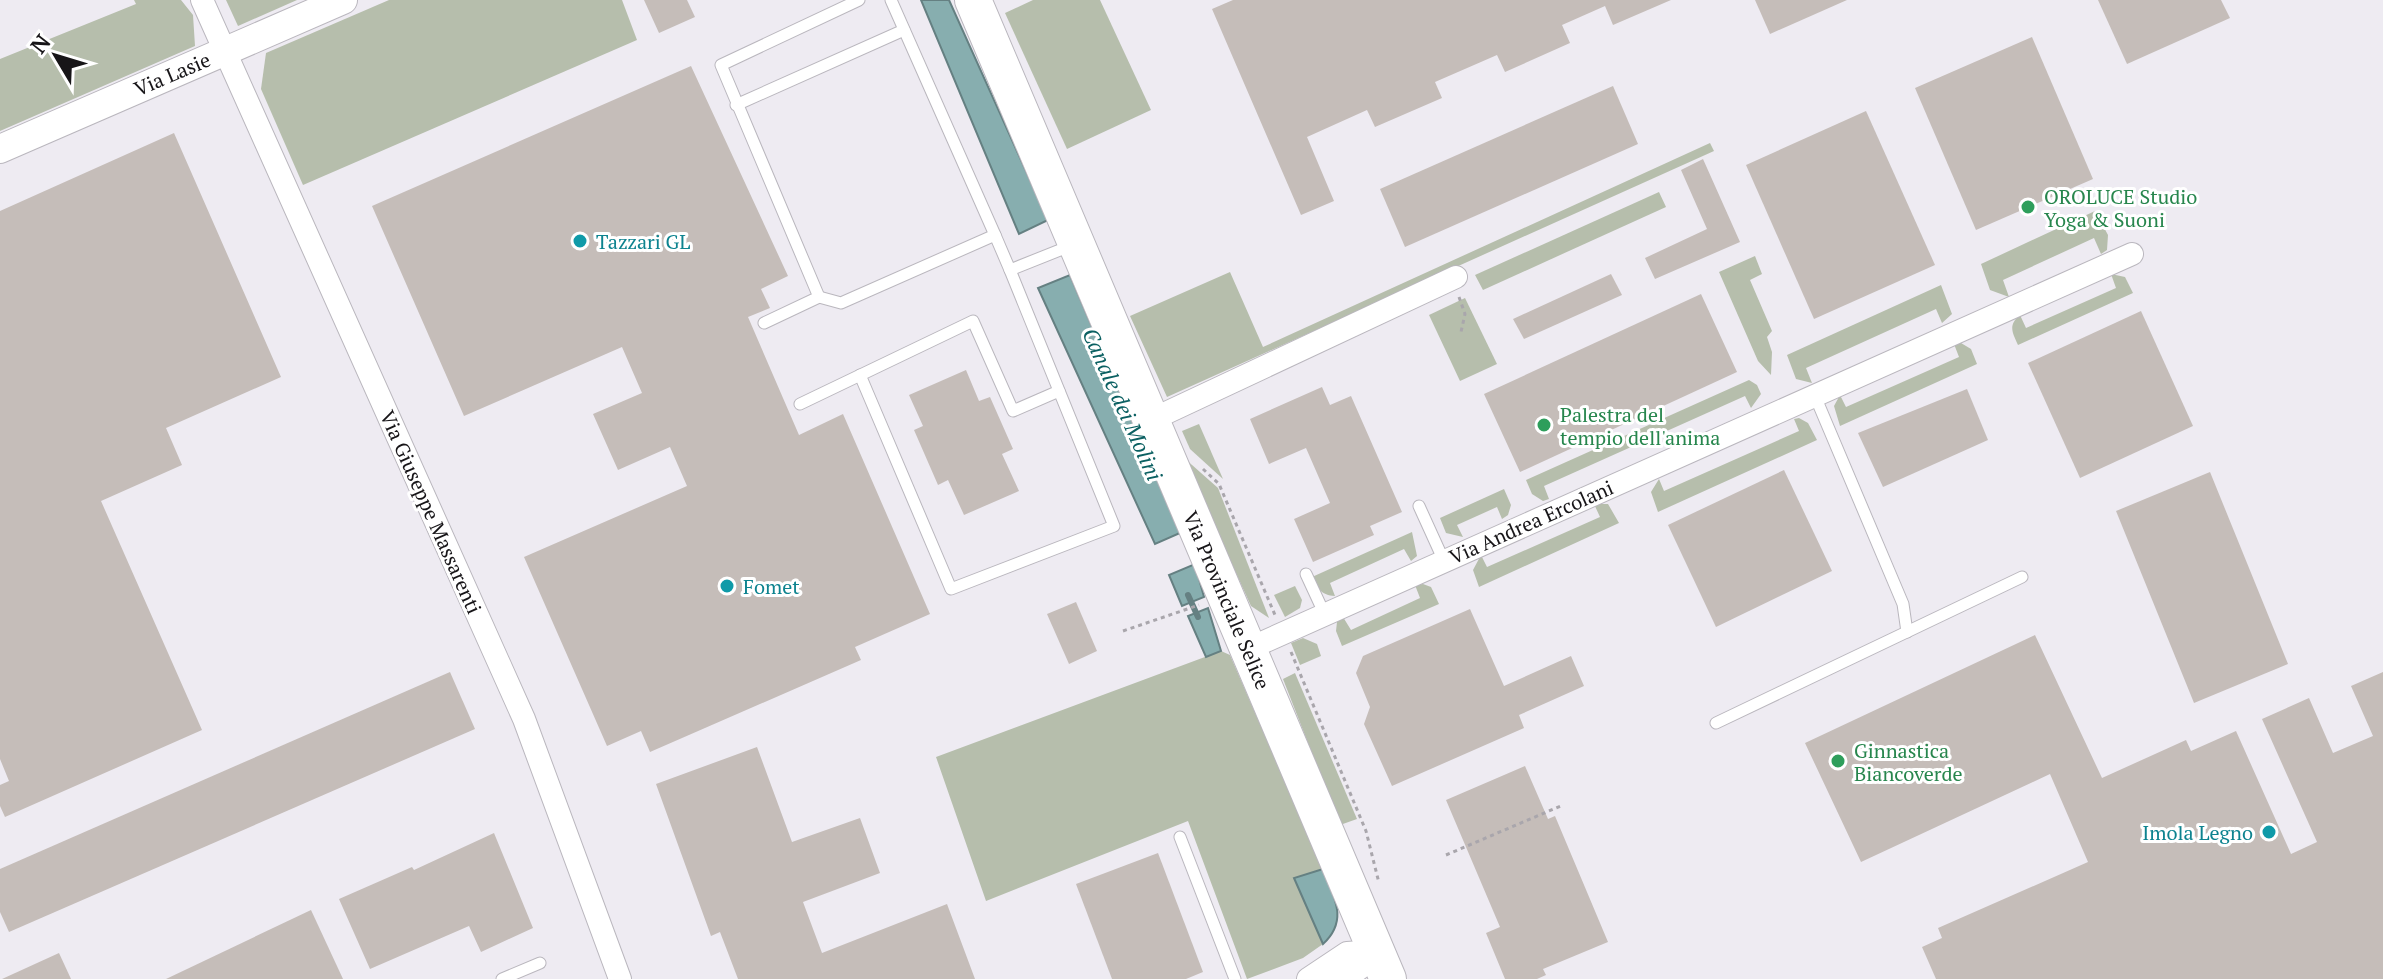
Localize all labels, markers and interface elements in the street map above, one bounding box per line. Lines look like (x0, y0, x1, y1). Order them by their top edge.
north arrow (16, 16, 96, 96)
text: N (23, 28, 57, 59)
street label: Via Lasie (130, 46, 214, 102)
place label: OROLUCE Studio Yoga & Suoni (2044, 183, 2197, 233)
marker: OROLUCE Studio Yoga & Suoni (2019, 198, 2037, 216)
place label: Tazzari GL (596, 228, 690, 255)
marker: Tazzari GL (571, 232, 589, 250)
water label: Canale dei Molini (1076, 323, 1170, 485)
place label: Palestra del tempio dell'anima (1560, 401, 1720, 451)
street label: Via Giuseppe Massarenti (374, 406, 488, 618)
marker: Palestra del tempio dell'anima (1535, 416, 1553, 434)
street label: Via Andrea Ercolani (1445, 474, 1617, 570)
street label: Via Provinciale Selice (1177, 507, 1277, 693)
place label: Fomet (743, 573, 800, 600)
marker: Fomet (718, 577, 736, 595)
place label: Ginnastica Biancoverde (1854, 737, 1963, 787)
marker: Ginnastica Biancoverde (1829, 752, 1847, 770)
place label: Imola Legno (2142, 819, 2253, 846)
marker: Imola Legno (2260, 823, 2278, 841)

